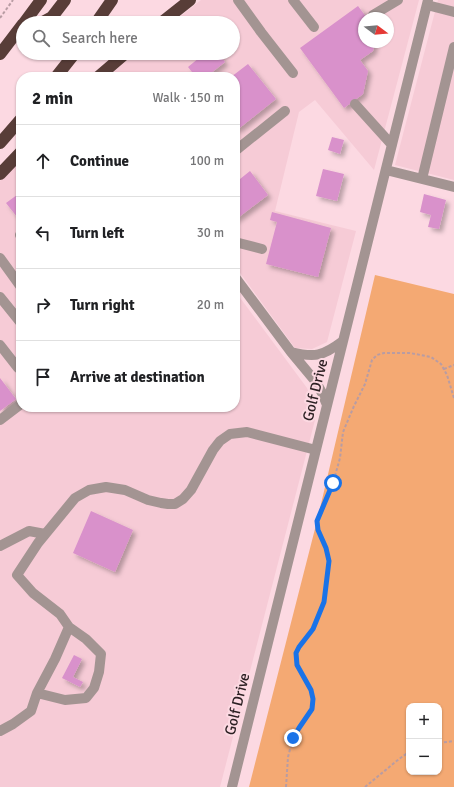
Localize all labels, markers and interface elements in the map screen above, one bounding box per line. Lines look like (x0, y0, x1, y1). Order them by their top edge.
north arrow (358, 12, 394, 48)
search box (16, 16, 240, 60)
icon: search (30, 27, 52, 49)
text: Search here (62, 29, 138, 47)
text: 2 min (32, 88, 73, 109)
text: Walk · 150 m (153, 90, 224, 106)
icon: ahead (32, 150, 54, 172)
text: Continue (70, 152, 129, 170)
text: 100 m (190, 153, 224, 169)
icon: left (32, 222, 54, 244)
text: Turn left (70, 224, 124, 242)
text: 30 m (197, 225, 224, 241)
icon: right (32, 294, 54, 316)
text: Turn right (70, 296, 135, 314)
text: 20 m (197, 297, 224, 313)
street label: Golf Drive (299, 357, 331, 423)
icon: arrive (32, 366, 54, 388)
text: Arrive at destination (70, 368, 205, 386)
route start (324, 474, 342, 492)
street label: Golf Drive (221, 671, 253, 737)
map controls (406, 703, 442, 775)
button: + (406, 703, 442, 739)
route end (284, 729, 302, 747)
button: − (406, 739, 442, 775)

